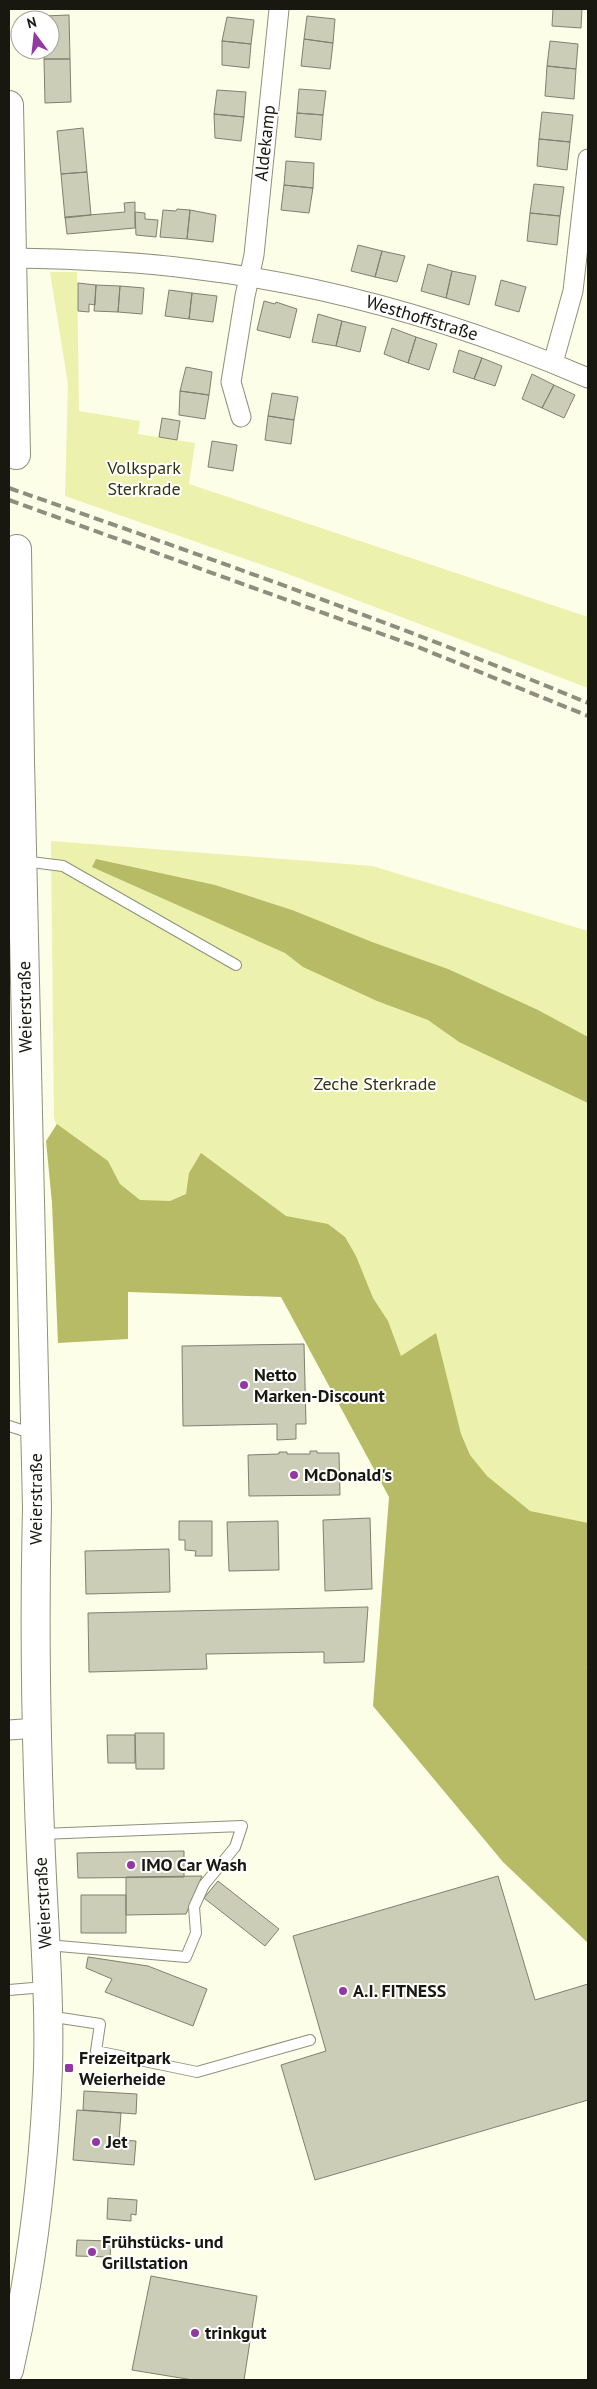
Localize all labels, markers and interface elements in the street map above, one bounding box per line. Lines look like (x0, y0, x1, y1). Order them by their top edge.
north arrow (10, 10, 60, 60)
text: N (25, 13, 38, 32)
street label: Aldekamp (249, 104, 280, 182)
street label: Westhoffstraße (363, 290, 481, 346)
park label: Volkspark Sterkrade (106, 456, 181, 500)
street label: Weierstraße (12, 961, 37, 1053)
park label: Zeche Sterkrade (314, 1072, 436, 1095)
place label: Netto Marken-Discount (254, 1363, 385, 1407)
marker: Netto Marken-Discount (238, 1379, 250, 1391)
street label: Weierstraße (24, 1453, 47, 1545)
place label: McDonald's (304, 1463, 392, 1486)
marker: McDonald's (288, 1469, 300, 1481)
place label: IMO Car Wash (141, 1853, 247, 1876)
street label: Weierstraße (29, 1857, 56, 1950)
marker: IMO Car Wash (125, 1859, 137, 1871)
place label: A.I. FITNESS (353, 1979, 446, 2002)
marker: A.I. FITNESS (337, 1985, 349, 1997)
place label: Freizeitpark Weierheide (79, 2046, 171, 2090)
marker: Freizeitpark Weierheide (63, 2062, 75, 2074)
place label: Jet (105, 2130, 128, 2153)
marker: Jet (90, 2136, 102, 2148)
place label: Frühstücks- und Grillstation (102, 2230, 224, 2274)
marker: Frühstücks- und Grillstation (86, 2246, 98, 2258)
place label: trinkgut (205, 2321, 267, 2344)
marker: trinkgut (189, 2327, 201, 2339)

